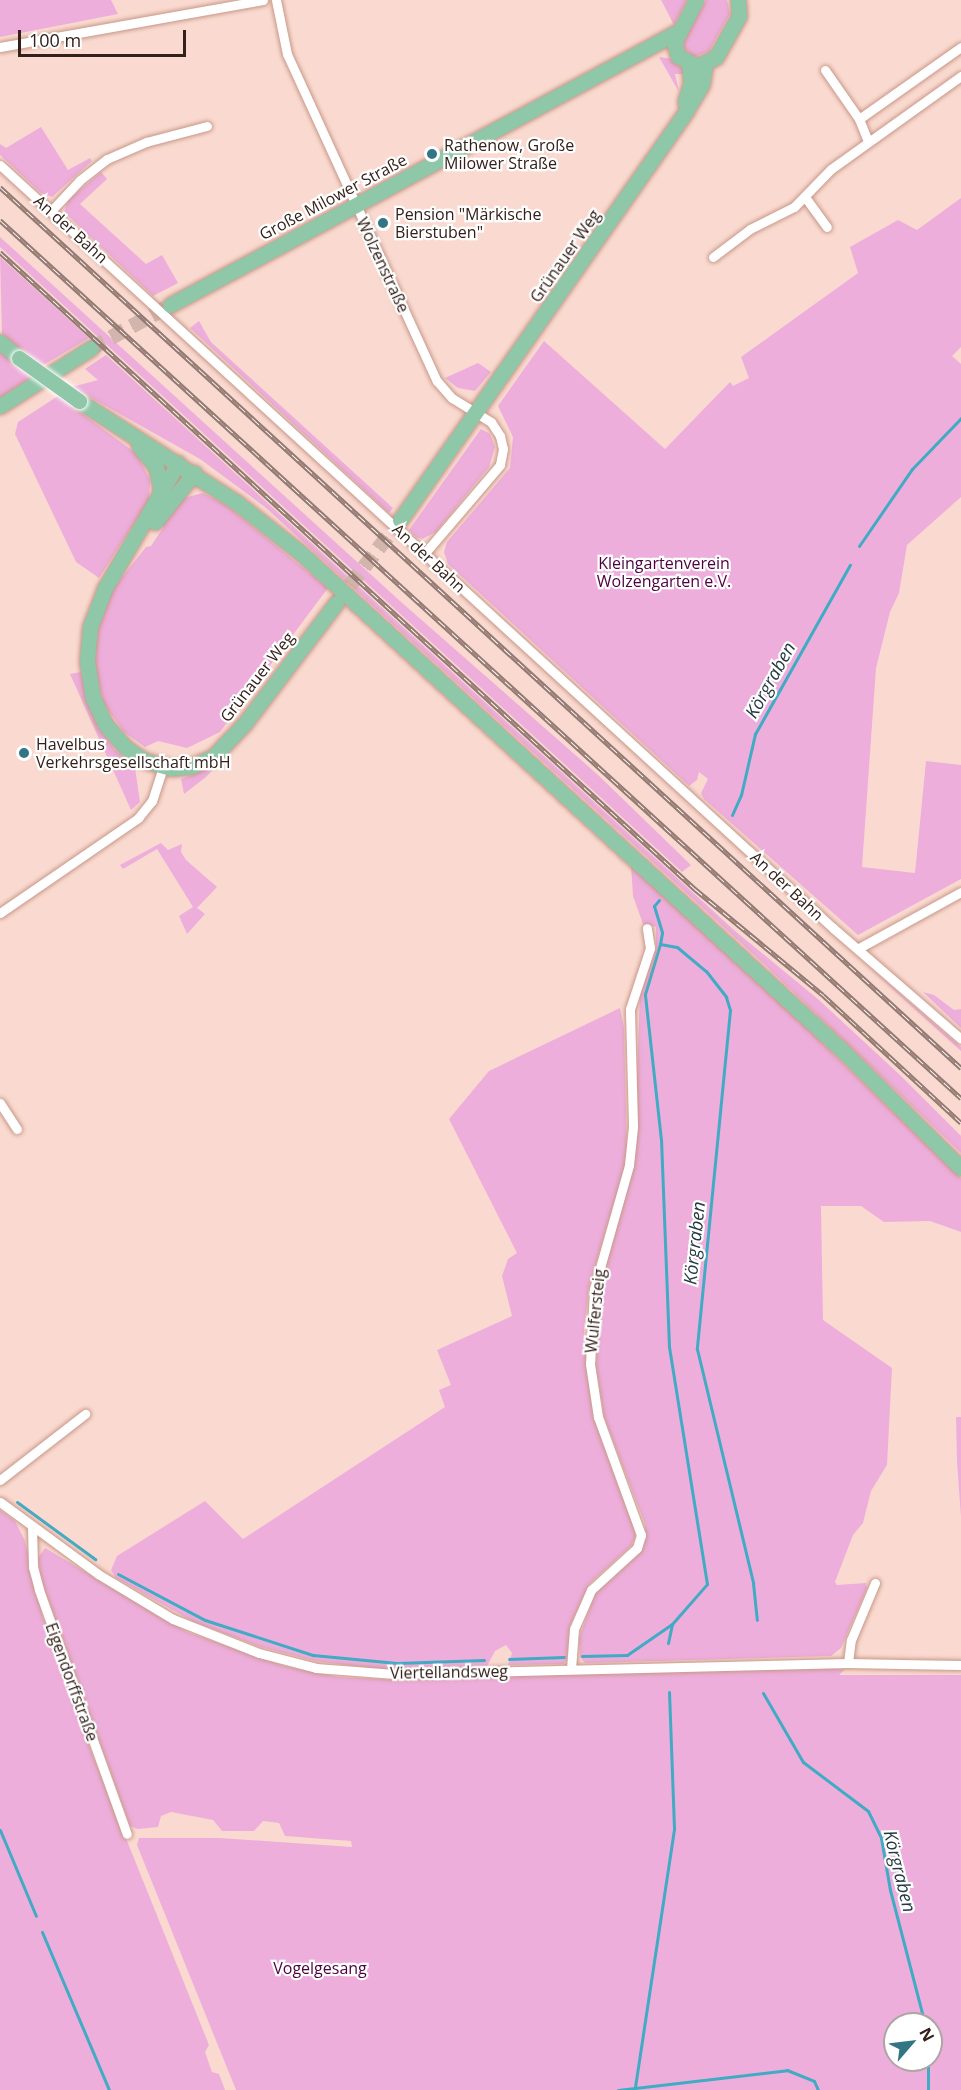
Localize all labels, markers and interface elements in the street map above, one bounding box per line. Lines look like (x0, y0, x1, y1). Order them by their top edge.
scale bar (21, 18, 189, 56)
text: 100 m (29, 28, 81, 52)
place label: Rathenow, Große Milower Straße (444, 135, 574, 173)
marker: Rathenow, Große Milower Straße (425, 147, 439, 161)
street label: Große Milower Straße (256, 150, 410, 244)
street label: An der Bahn (30, 191, 112, 267)
place label: Pension "Märkische Bierstuben" (395, 204, 541, 242)
street label: Grünauer Weg (526, 206, 604, 306)
street label: Wolzenstraße (353, 215, 413, 315)
marker: Pension "Märkische Bierstuben" (376, 216, 390, 230)
street label: An der Bahn (389, 519, 469, 597)
park label: Kleingartenverein Wolzengarten e.V. (597, 553, 731, 591)
street label: Grünauer Weg (216, 628, 298, 726)
water label: Körgraben (740, 638, 800, 722)
place label: Havelbus Verkehrsgesellschaft mbH (36, 734, 230, 772)
marker: Havelbus Verkehrsgesellschaft mbH (17, 746, 31, 760)
street label: An der Bahn (747, 847, 827, 925)
water label: Körgraben (679, 1200, 709, 1286)
street label: Wulfersteig (581, 1268, 609, 1354)
street label: Eigendorffstraße (42, 1620, 102, 1744)
street label: Viertellandsweg (390, 1661, 508, 1683)
water label: Körgraben (879, 1828, 921, 1914)
park label: Vogelgesang (273, 1958, 367, 1978)
north arrow (883, 2012, 943, 2072)
text: N (914, 2024, 940, 2045)

